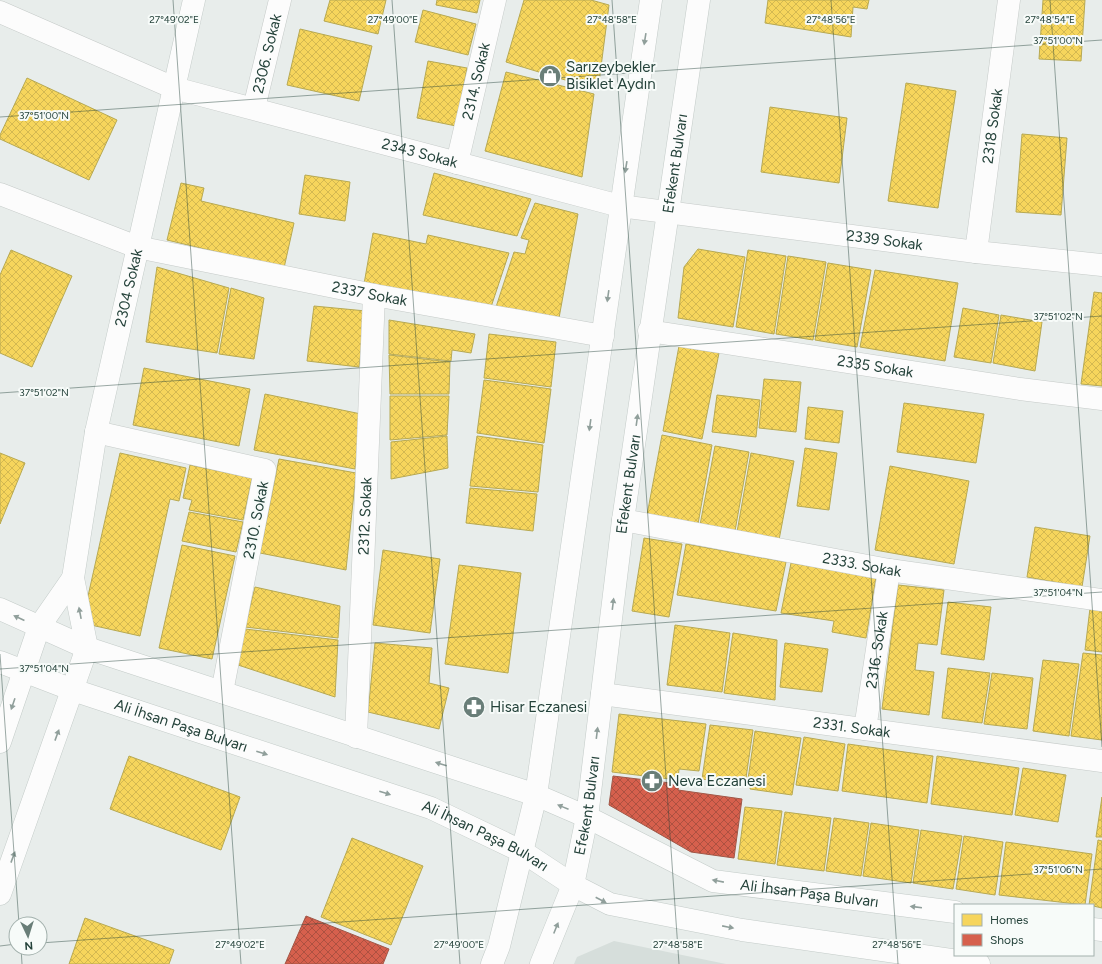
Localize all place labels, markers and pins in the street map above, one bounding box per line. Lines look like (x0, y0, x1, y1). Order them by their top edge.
place label: Sarızeybekler Bisiklet Aydın (566, 58, 656, 93)
shop icon: Sarızeybekler Bisiklet Aydın (537, 63, 563, 89)
pharmacy icon: Hisar Eczanesi (461, 694, 487, 720)
place label: Hisar Eczanesi (490, 698, 587, 716)
pharmacy icon: Neva Eczanesi (639, 768, 665, 794)
place label: Neva Eczanesi (668, 772, 766, 790)

